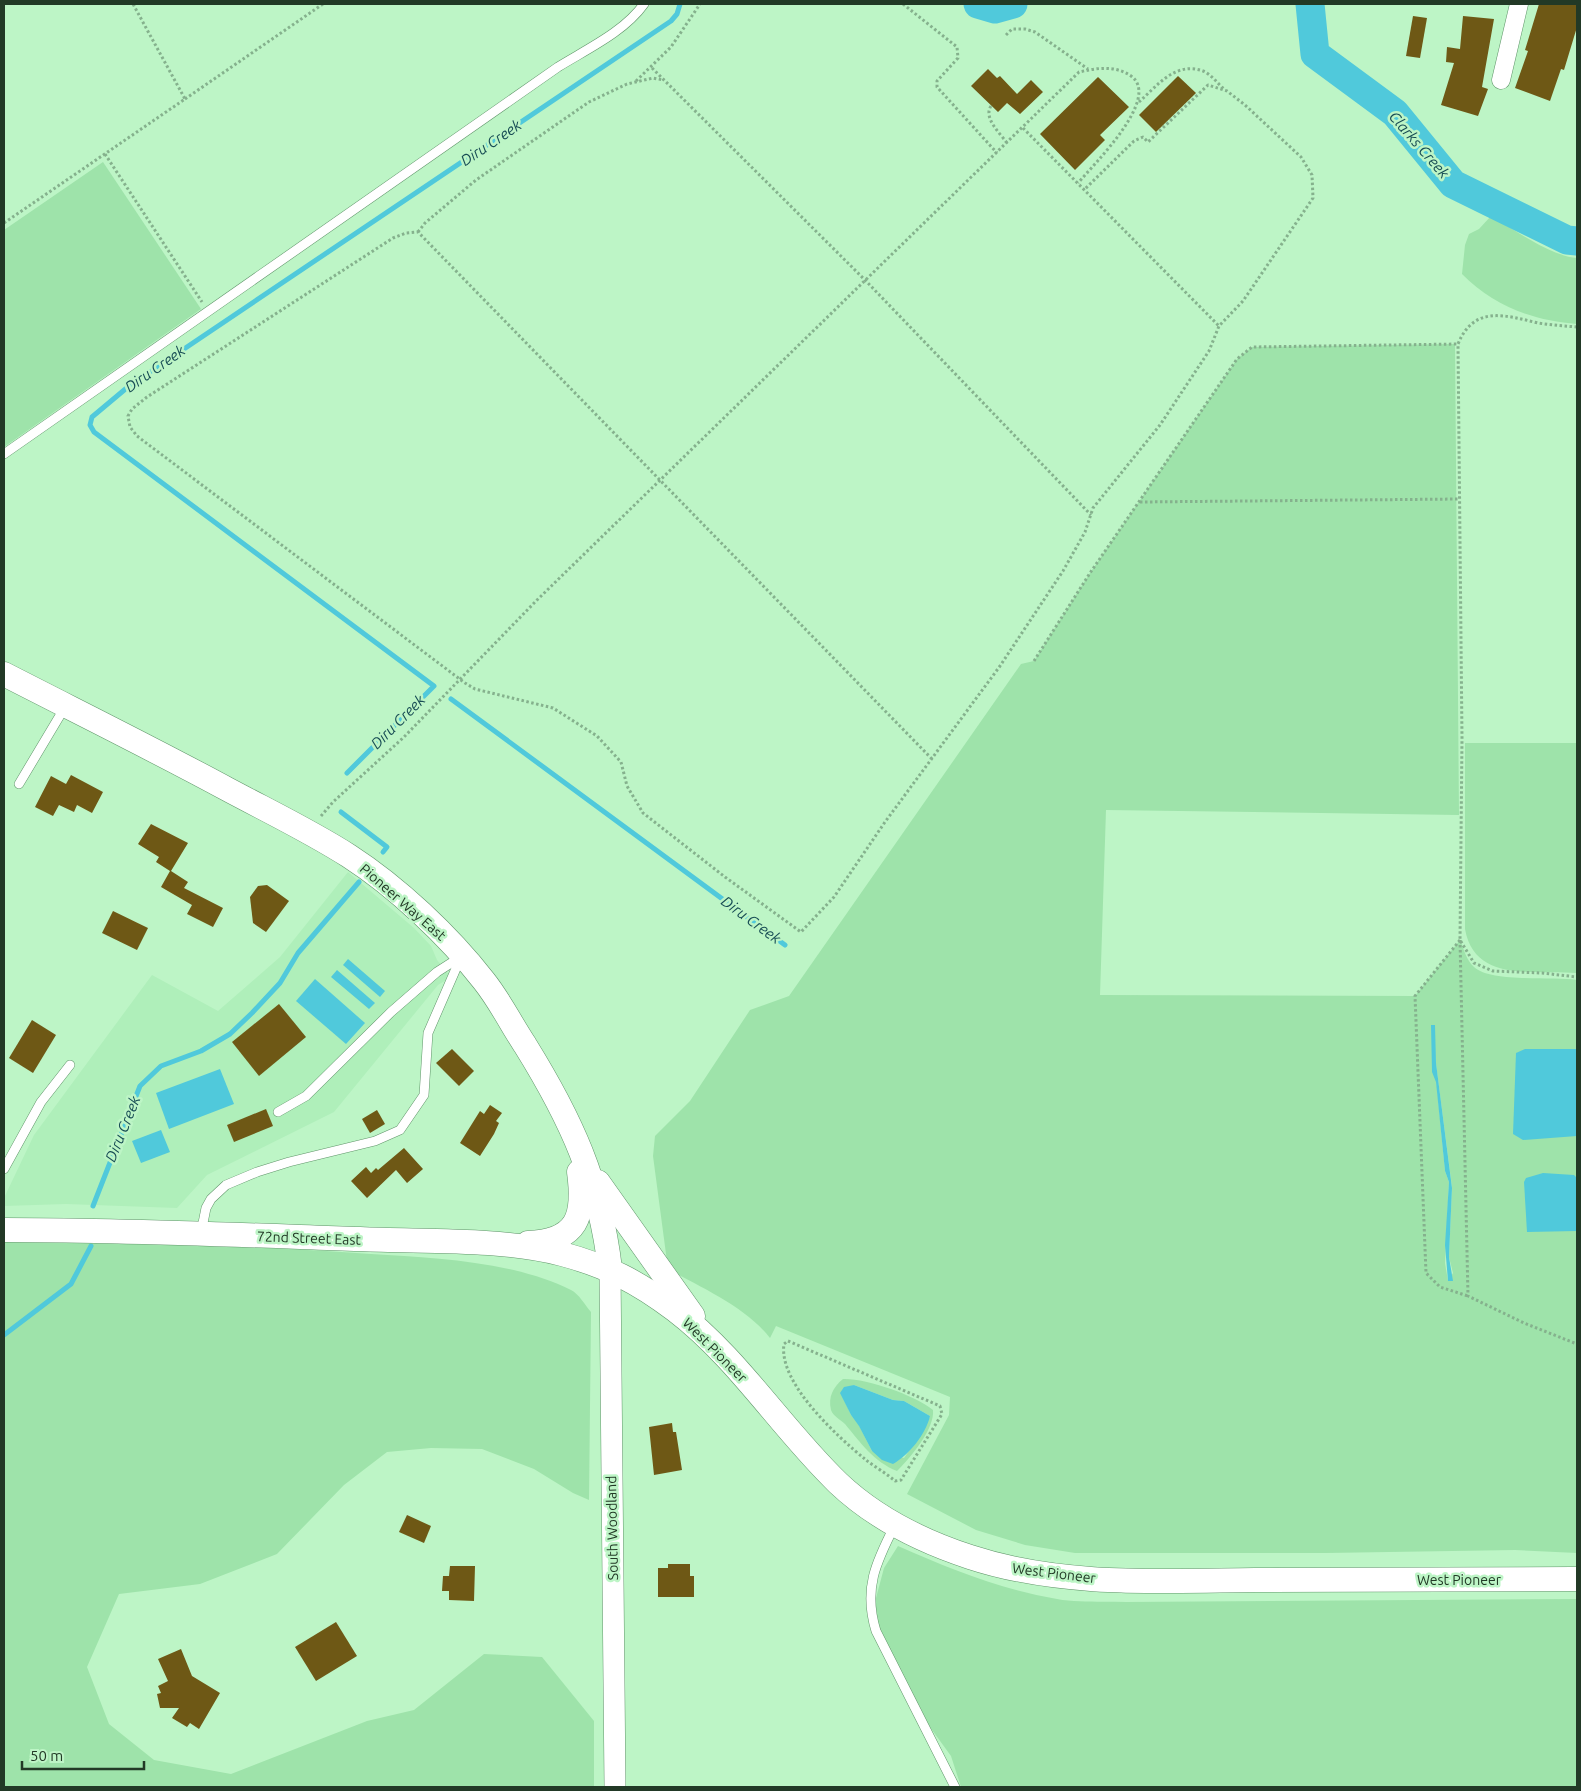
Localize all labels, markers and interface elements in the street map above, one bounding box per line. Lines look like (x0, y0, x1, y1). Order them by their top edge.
water label: Clarks Creek (1386, 108, 1453, 182)
water label: Diru Creek (457, 116, 525, 169)
water label: Diru Creek (121, 342, 188, 395)
water label: Diru Creek (367, 691, 428, 752)
street label: Pioneer Way East (357, 860, 450, 944)
water label: Diru Creek (718, 892, 785, 947)
water label: Diru Creek (102, 1093, 144, 1164)
street label: 72nd Street East (257, 1228, 362, 1248)
street label: West Pioneer (680, 1315, 751, 1386)
street label: South Woodland (603, 1476, 621, 1580)
street label: West Pioneer (1011, 1560, 1097, 1586)
street label: West Pioneer (1417, 1572, 1502, 1588)
scale bar (22, 1738, 145, 1770)
text: 50 m (30, 1747, 63, 1764)

